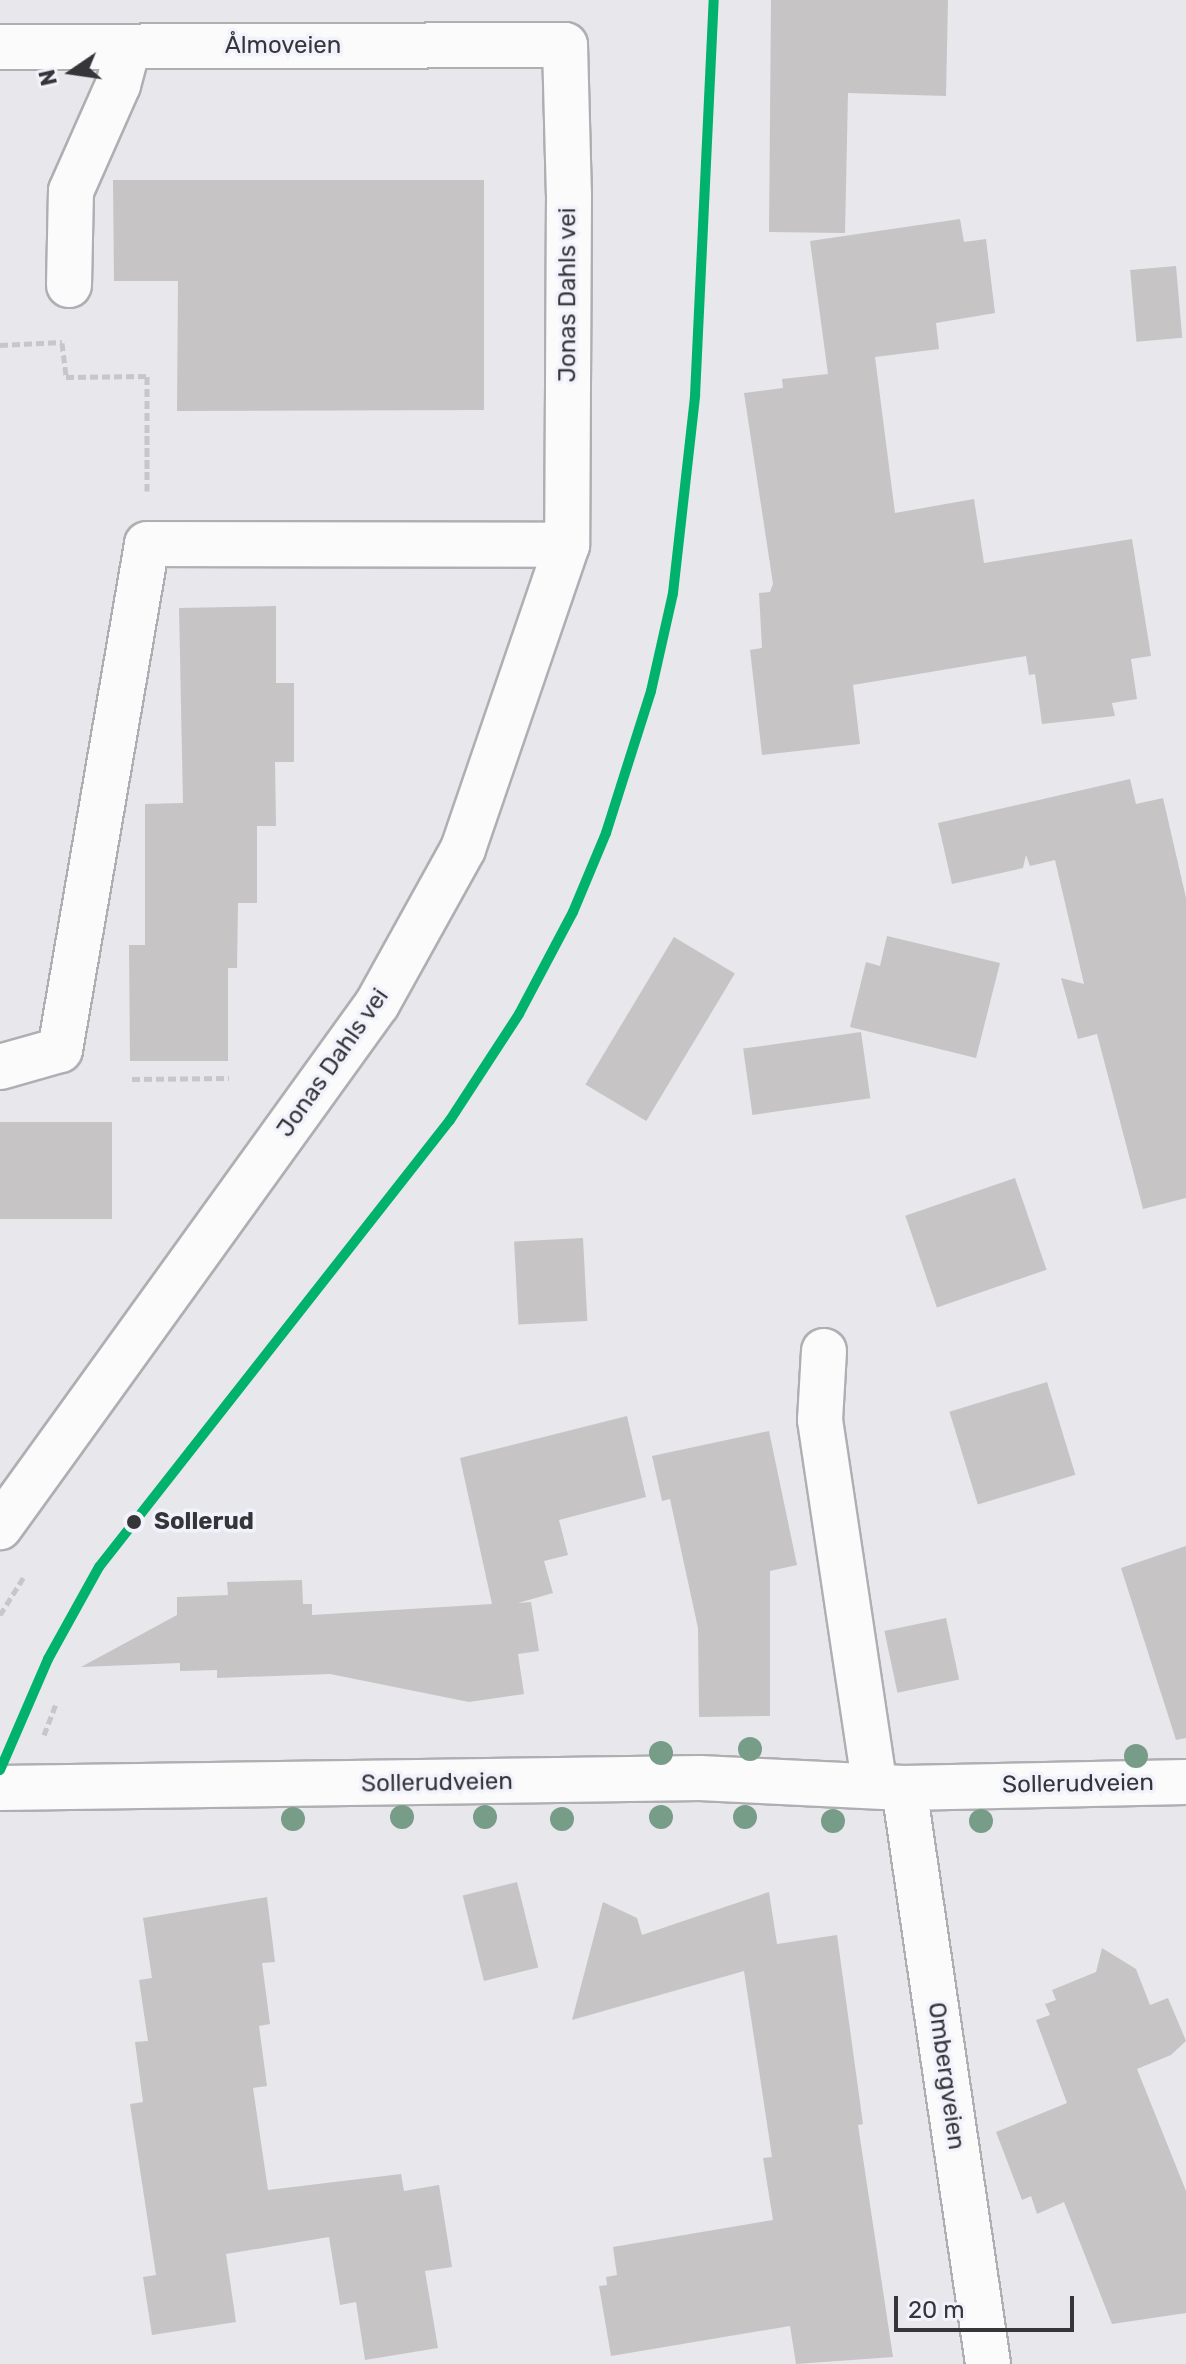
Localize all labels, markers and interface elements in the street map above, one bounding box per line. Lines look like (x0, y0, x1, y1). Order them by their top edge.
north arrow (32, 32, 112, 112)
street label: Ålmoveien (225, 32, 341, 60)
text: N (33, 67, 63, 88)
street label: Jonas Dahls vei (554, 207, 582, 383)
street label: Jonas Dahls vei (271, 983, 395, 1143)
place label: Sollerud (154, 1508, 254, 1536)
marker: Sollerud (121, 1509, 147, 1535)
street label: Sollerudveien (361, 1767, 513, 1799)
street label: Sollerudveien (1002, 1768, 1154, 1800)
street label: Ombergveien (921, 2000, 971, 2152)
scale bar (898, 2280, 1078, 2330)
text: 20 m (908, 2296, 965, 2324)

